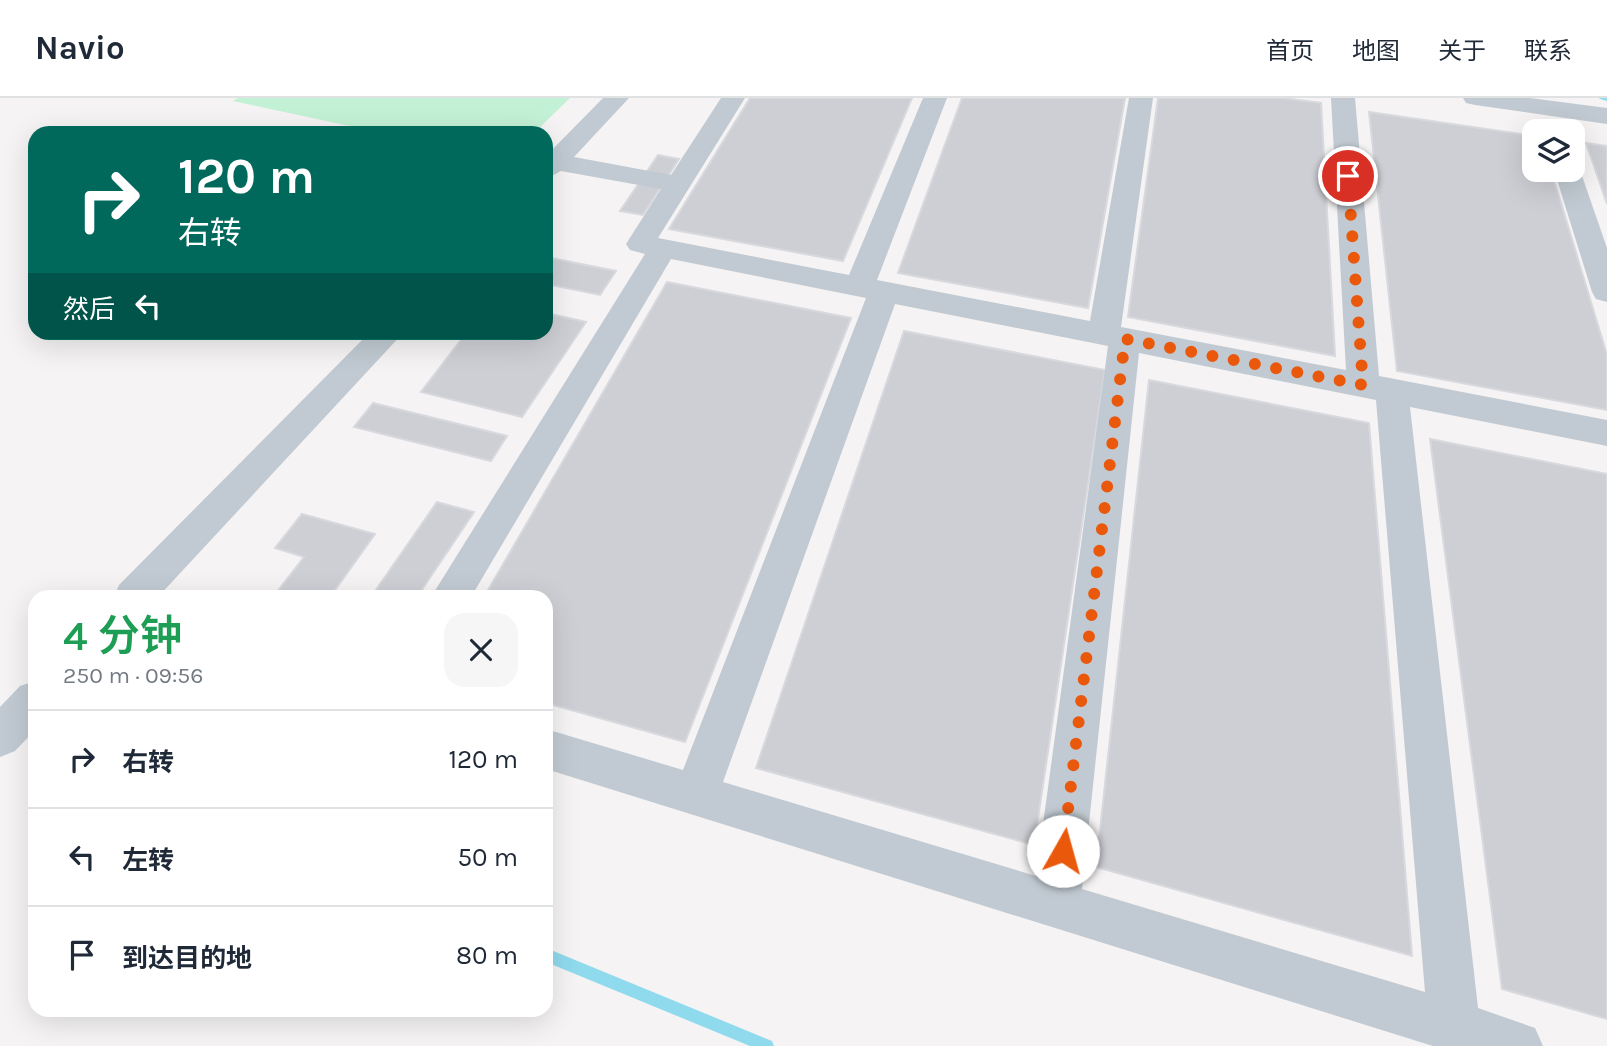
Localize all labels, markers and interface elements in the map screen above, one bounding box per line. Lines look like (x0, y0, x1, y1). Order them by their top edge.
text: Navio (35, 29, 125, 67)
text: 首页 (1266, 37, 1314, 65)
text: 地图 (1352, 37, 1400, 65)
text: 关于 (1438, 37, 1486, 65)
text: 联系 (1524, 37, 1572, 65)
map controls (1522, 119, 1585, 182)
button: layers (1522, 119, 1585, 182)
pin (1318, 146, 1378, 206)
text: 120 m (178, 148, 315, 205)
icon: right (63, 154, 154, 245)
icon: arrive (1329, 157, 1367, 195)
text: 右转 (178, 215, 242, 252)
icon: left (129, 287, 167, 325)
text: 然后 (63, 294, 115, 325)
text: 4 分钟 (63, 611, 182, 661)
button: close (444, 613, 518, 687)
text: 250 m · 09:56 (63, 662, 203, 689)
icon: right (63, 740, 101, 778)
text: 120 m (448, 744, 518, 775)
text: 右转 (122, 747, 174, 778)
position arrow (1026, 814, 1100, 888)
icon: left (63, 838, 101, 876)
text: 50 m (457, 842, 518, 873)
text: 左转 (122, 845, 174, 876)
icon: arrive (63, 936, 101, 974)
text: 80 m (456, 940, 518, 971)
text: 到达目的地 (122, 943, 252, 974)

